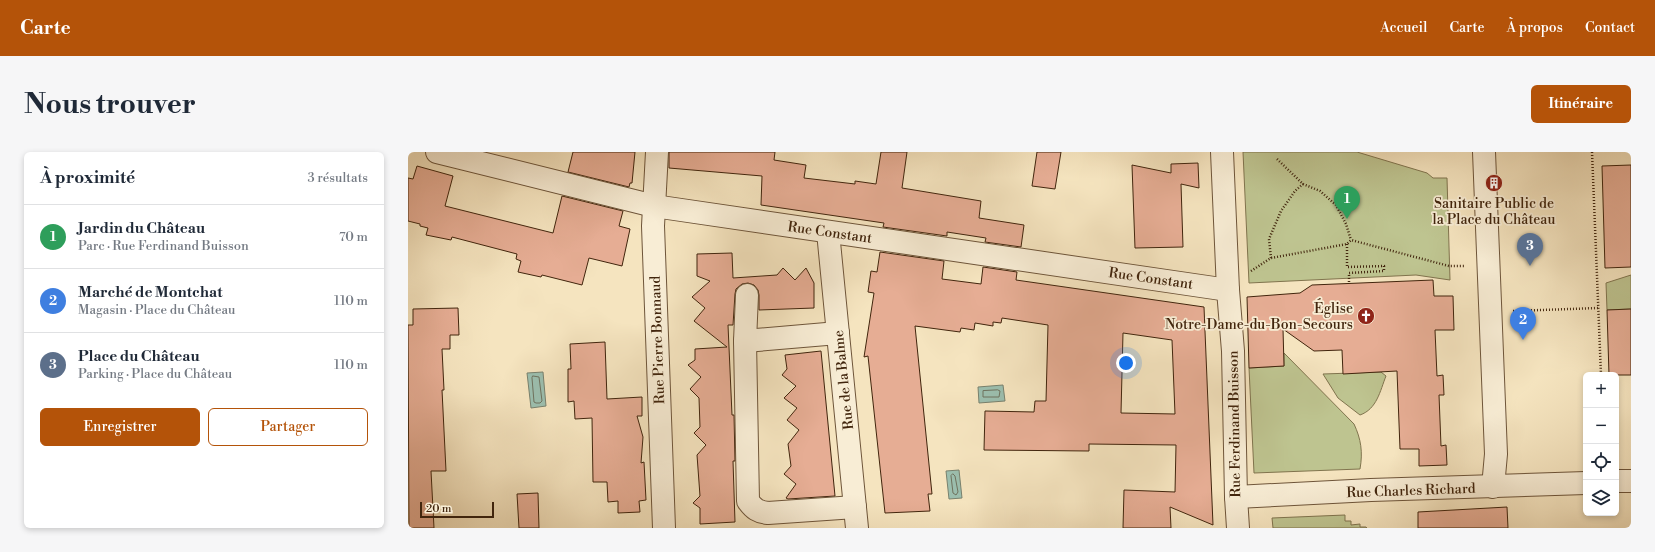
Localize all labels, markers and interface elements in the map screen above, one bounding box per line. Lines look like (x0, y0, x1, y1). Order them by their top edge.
text: Carte (20, 16, 71, 40)
text: Accueil (1380, 19, 1427, 37)
text: Carte (1449, 19, 1484, 37)
text: À propos (1506, 19, 1563, 37)
text: Contact (1585, 19, 1635, 37)
button: Itinéraire (1531, 85, 1631, 123)
text: Nous trouver (24, 87, 196, 122)
text: À proximité (40, 167, 135, 189)
text: 3 résultats (307, 170, 368, 186)
building icon: Sanitaire Public de la Place du Château (1484, 173, 1504, 193)
pin: 1 (1334, 186, 1360, 219)
place label: Sanitaire Public de la Place du Château (1433, 195, 1555, 229)
street label: Rue Constant (786, 218, 873, 248)
text: Jardin du Château (78, 219, 205, 238)
text: 1 (50, 229, 56, 245)
text: 70 m (339, 229, 368, 245)
pin: 3 (1517, 233, 1543, 266)
text: Parc · Rue Ferdinand Buisson (78, 238, 249, 254)
street label: Rue Constant (1107, 264, 1194, 294)
street label: Rue Pierre Bonnaud (647, 275, 669, 404)
text: Marché de Montchat (78, 283, 222, 302)
text: 2 (49, 293, 57, 309)
text: 110 m (334, 293, 368, 309)
place label: Église Notre-Dame-du-Bon-Secours (1165, 298, 1353, 334)
text: Magasin · Place du Château (78, 302, 236, 318)
church icon: Église Notre-Dame-du-Bon-Secours (1356, 306, 1376, 326)
pin: 2 (1510, 307, 1536, 340)
street label: Rue de la Balme (830, 329, 858, 431)
text: Place du Château (78, 347, 200, 366)
street label: Rue Ferdinand Buisson (1225, 350, 1245, 498)
your location (1116, 353, 1136, 373)
text: 3 (49, 357, 57, 373)
text: 110 m (334, 357, 368, 373)
text: Parking · Place du Château (78, 366, 232, 382)
map controls (1583, 372, 1619, 516)
button: + (1583, 372, 1619, 408)
button: Enregistrer (40, 408, 200, 446)
button: Partager (208, 408, 368, 446)
button: − (1583, 408, 1619, 444)
button: locate (1583, 444, 1619, 480)
street label: Rue Charles Richard (1346, 480, 1476, 502)
button: layers (1583, 480, 1619, 516)
scale bar (420, 500, 494, 519)
text: 20 m (426, 502, 451, 516)

